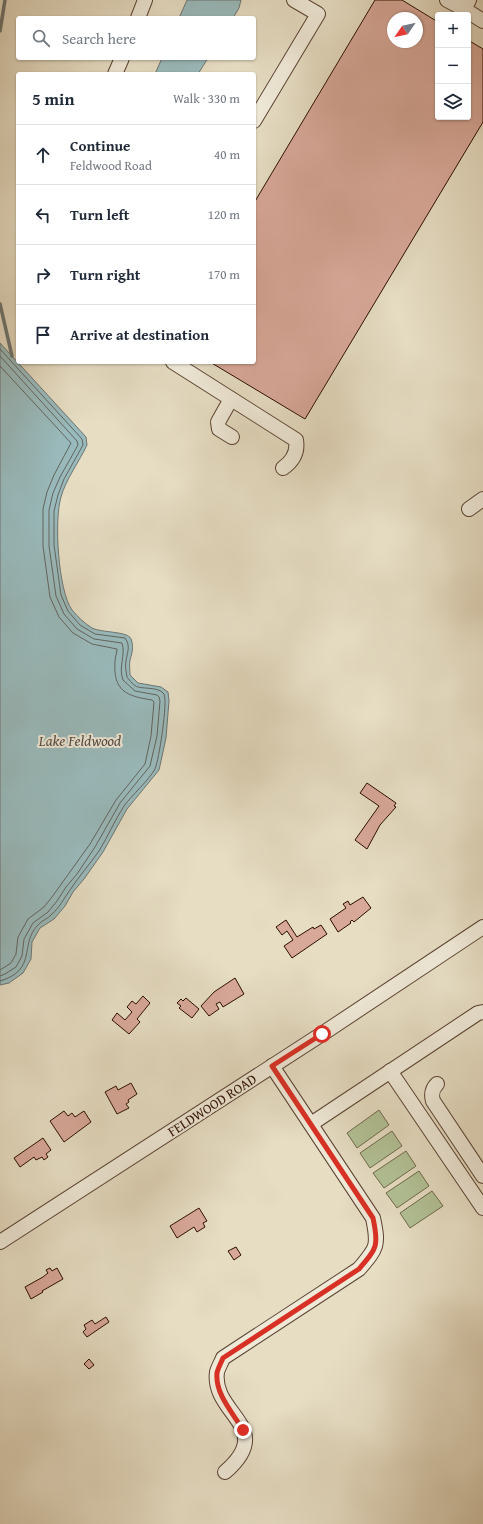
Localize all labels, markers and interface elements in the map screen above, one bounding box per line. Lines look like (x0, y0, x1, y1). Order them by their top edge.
north arrow (387, 12, 423, 48)
map controls (435, 12, 471, 120)
button: + (435, 12, 471, 48)
search box (16, 16, 256, 60)
icon: search (30, 27, 52, 49)
text: Search here (62, 28, 136, 49)
button: − (435, 48, 471, 84)
button: layers (435, 84, 471, 120)
text: 5 min (32, 86, 74, 111)
text: Walk · 330 m (173, 89, 240, 108)
text: Continue (70, 135, 131, 156)
icon: ahead (32, 144, 54, 166)
text: 40 m (214, 145, 240, 164)
text: Feldwood Road (70, 156, 152, 175)
icon: left (32, 204, 54, 226)
text: Turn left (70, 204, 129, 225)
text: 120 m (208, 205, 240, 224)
icon: right (32, 264, 54, 286)
text: Turn right (70, 264, 141, 285)
text: 170 m (208, 265, 240, 284)
icon: arrive (32, 324, 54, 346)
text: Arrive at destination (70, 324, 209, 345)
water label: Lake Feldwood (38, 730, 121, 751)
route start (313, 1025, 331, 1043)
street label: FELDWOOD ROAD (164, 1069, 260, 1141)
route end (234, 1421, 252, 1439)

